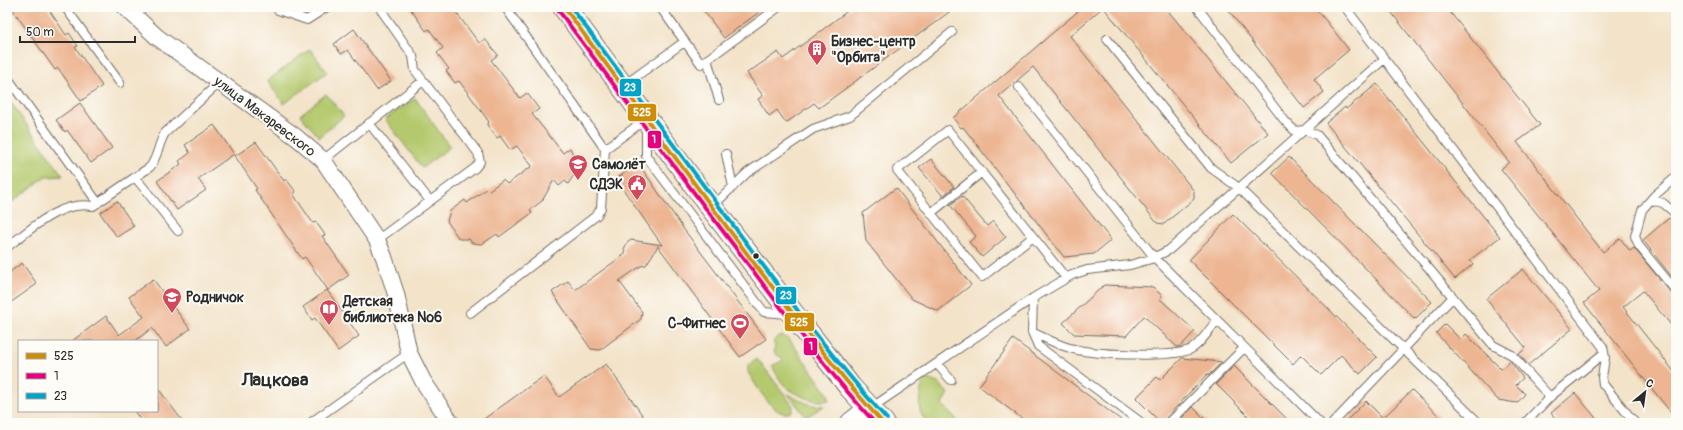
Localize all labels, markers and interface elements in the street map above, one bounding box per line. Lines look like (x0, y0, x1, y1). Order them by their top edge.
scale bar (20, 18, 135, 44)
text: 50 m (26, 25, 54, 40)
place label: Бизнес-центр "Орбита" (831, 33, 916, 66)
building icon: Бизнес-центр "Орбита" (806, 38, 828, 66)
street label: улица Макаревского (210, 72, 319, 160)
line badge: 23 (619, 78, 642, 97)
text: 23 (624, 81, 636, 94)
line badge: 525 (627, 103, 657, 122)
text: 525 (633, 106, 651, 119)
line badge: 1 (647, 130, 662, 149)
text: 1 (652, 133, 656, 146)
school or university icon: Самолёт (567, 153, 589, 181)
place label: Самолёт (592, 156, 647, 173)
public building icon: СДЭК (626, 173, 648, 201)
place label: СДЭК (590, 176, 623, 193)
unlabelled marker (751, 251, 761, 261)
school or university icon: Родничок (161, 286, 183, 314)
line badge: 23 (775, 286, 797, 305)
place label: Родничок (186, 289, 244, 306)
text: 23 (780, 289, 792, 302)
place label: Детская библиотека №6 (342, 293, 442, 326)
library icon: Детская библиотека №6 (318, 298, 340, 326)
sports icon: С-Фитнес (729, 312, 751, 340)
line badge: 525 (784, 312, 815, 332)
place label: С-Фитнес (668, 315, 726, 332)
text: 525 (790, 316, 808, 329)
line badge: 1 (803, 337, 818, 356)
legend (18, 340, 158, 412)
text: 1 (809, 340, 813, 353)
text: 525 (54, 349, 74, 364)
text: 1 (54, 369, 59, 384)
district label: Лацкова (241, 369, 309, 392)
north arrow (1625, 372, 1665, 412)
text: С (1643, 376, 1656, 391)
text: 23 (54, 389, 67, 404)

